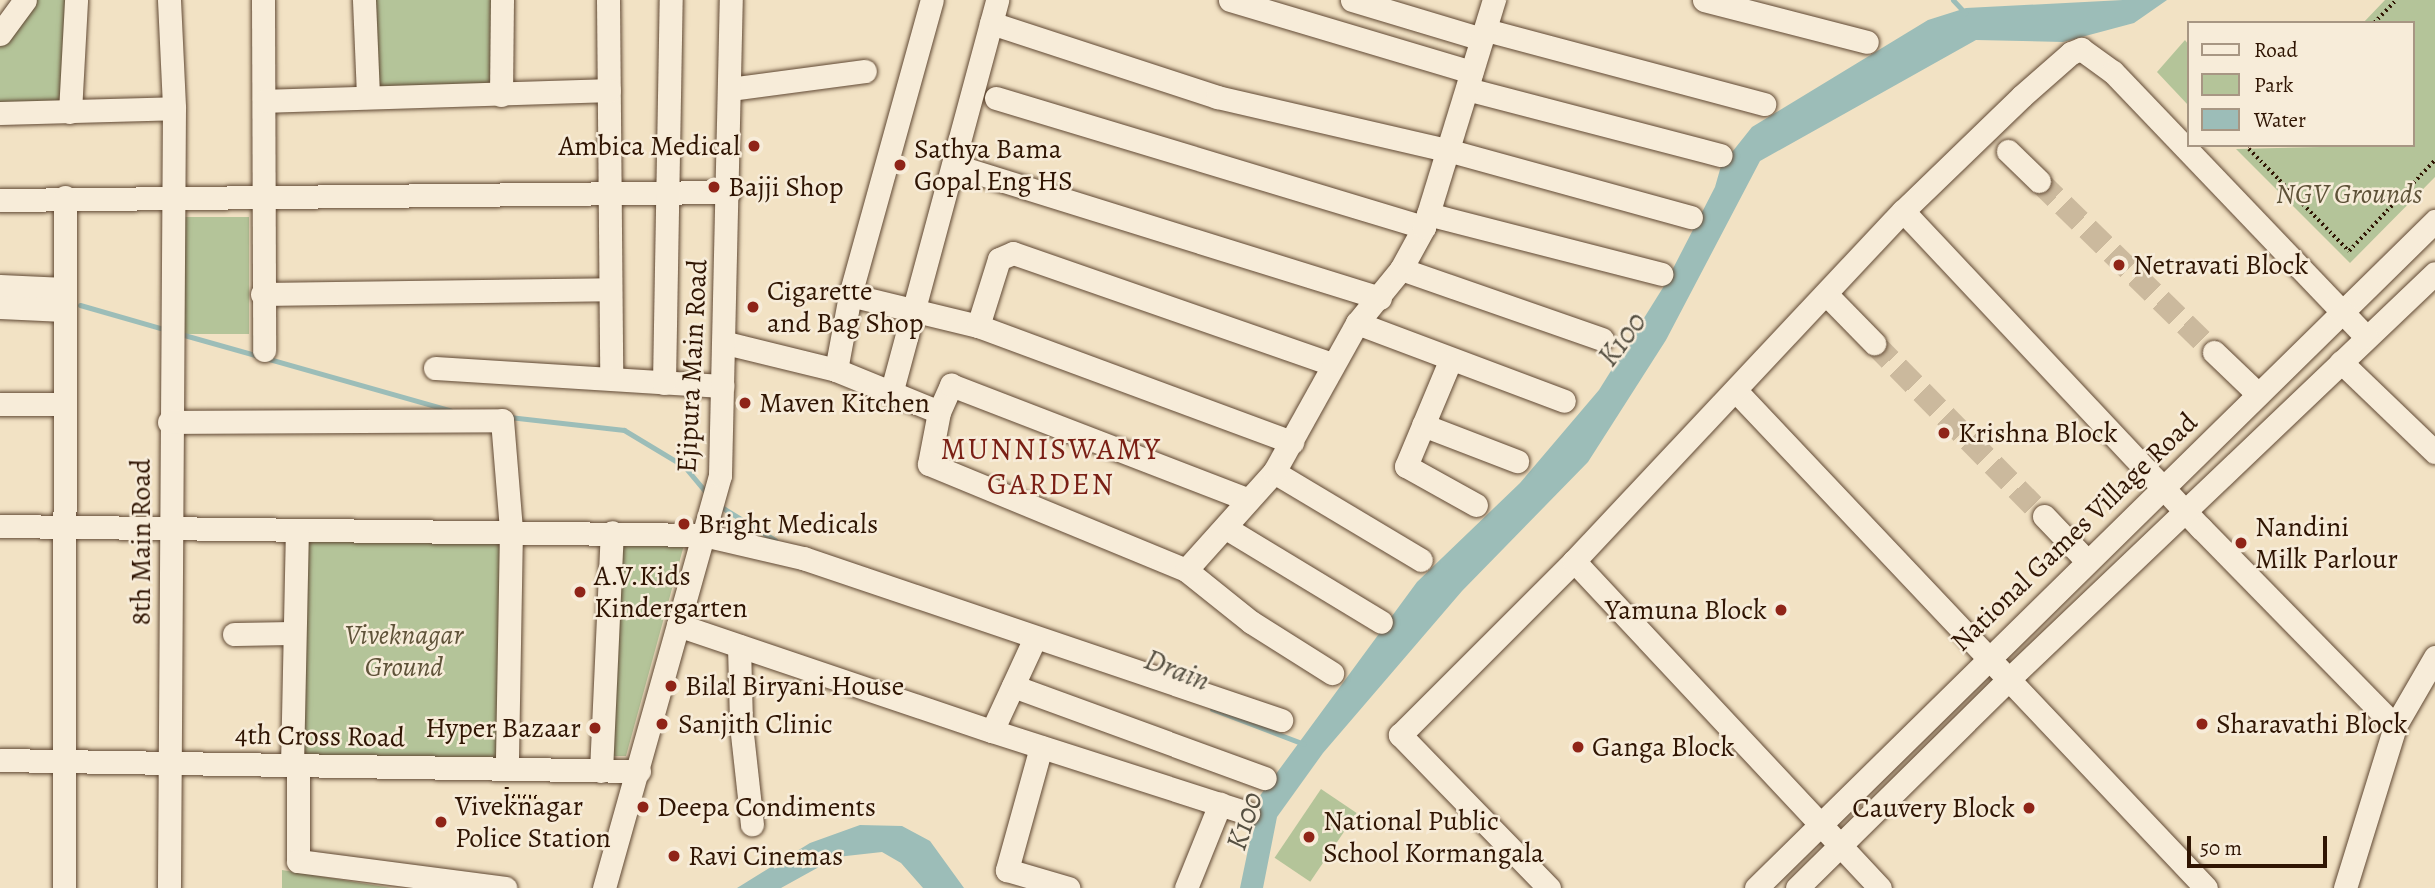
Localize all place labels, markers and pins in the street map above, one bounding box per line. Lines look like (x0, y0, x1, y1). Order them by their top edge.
place label: Ambica Medical (559, 129, 740, 163)
place label: Sathya Bama Gopal Eng HS (914, 132, 1073, 198)
marker: Ambica Medical (746, 138, 762, 154)
marker: Sathya Bama Gopal Eng HS (892, 157, 908, 173)
place label: Bajji Shop (728, 170, 843, 204)
marker: Bajji Shop (706, 179, 722, 195)
place label: Netravati Block (2133, 248, 2308, 282)
marker: Netravati Block (2111, 257, 2127, 273)
place label: Cigarette and Bag Shop (767, 274, 924, 340)
marker: Cigarette and Bag Shop (745, 299, 761, 315)
place label: Maven Kitchen (759, 386, 930, 420)
marker: Maven Kitchen (737, 395, 753, 411)
place label: Krishna Block (1958, 416, 2118, 450)
marker: Krishna Block (1936, 425, 1952, 441)
place label: Bright Medicals (698, 507, 878, 541)
place label: Nandini Milk Parlour (2255, 510, 2398, 576)
marker: Bright Medicals (676, 516, 692, 532)
marker: Nandini Milk Parlour (2233, 535, 2249, 551)
place label: A.V.Kids Kindergarten (594, 559, 748, 625)
marker: A.V.Kids Kindergarten (572, 584, 588, 600)
place label: Yamuna Block (1605, 593, 1767, 627)
marker: Yamuna Block (1773, 602, 1789, 618)
place label: Bilal Biryani House (685, 669, 904, 703)
marker: Bilal Biryani House (663, 678, 679, 694)
place label: Sanjith Clinic (678, 707, 833, 741)
place label: Sharavathi Block (2216, 707, 2407, 741)
place label: Hyper Bazaar (425, 711, 581, 745)
marker: Sanjith Clinic (652, 714, 672, 734)
marker: Sharavathi Block (2194, 716, 2210, 732)
marker: Hyper Bazaar (587, 720, 603, 736)
place label: Ganga Block (1592, 730, 1734, 764)
marker: Ganga Block (1570, 739, 1586, 755)
place label: Viveknagar Police Station (455, 789, 611, 855)
place label: Deepa Condiments (657, 790, 876, 824)
place label: Cauvery Block (1852, 791, 2015, 825)
marker: Deepa Condiments (635, 799, 651, 815)
marker: Cauvery Block (2021, 800, 2037, 816)
place label: National Public School Kormangala (1323, 804, 1544, 870)
marker: Viveknagar Police Station (433, 814, 449, 830)
marker: National Public School Kormangala (1301, 829, 1317, 845)
place label: Ravi Cinemas (688, 839, 843, 873)
marker: Ravi Cinemas (666, 848, 682, 864)

